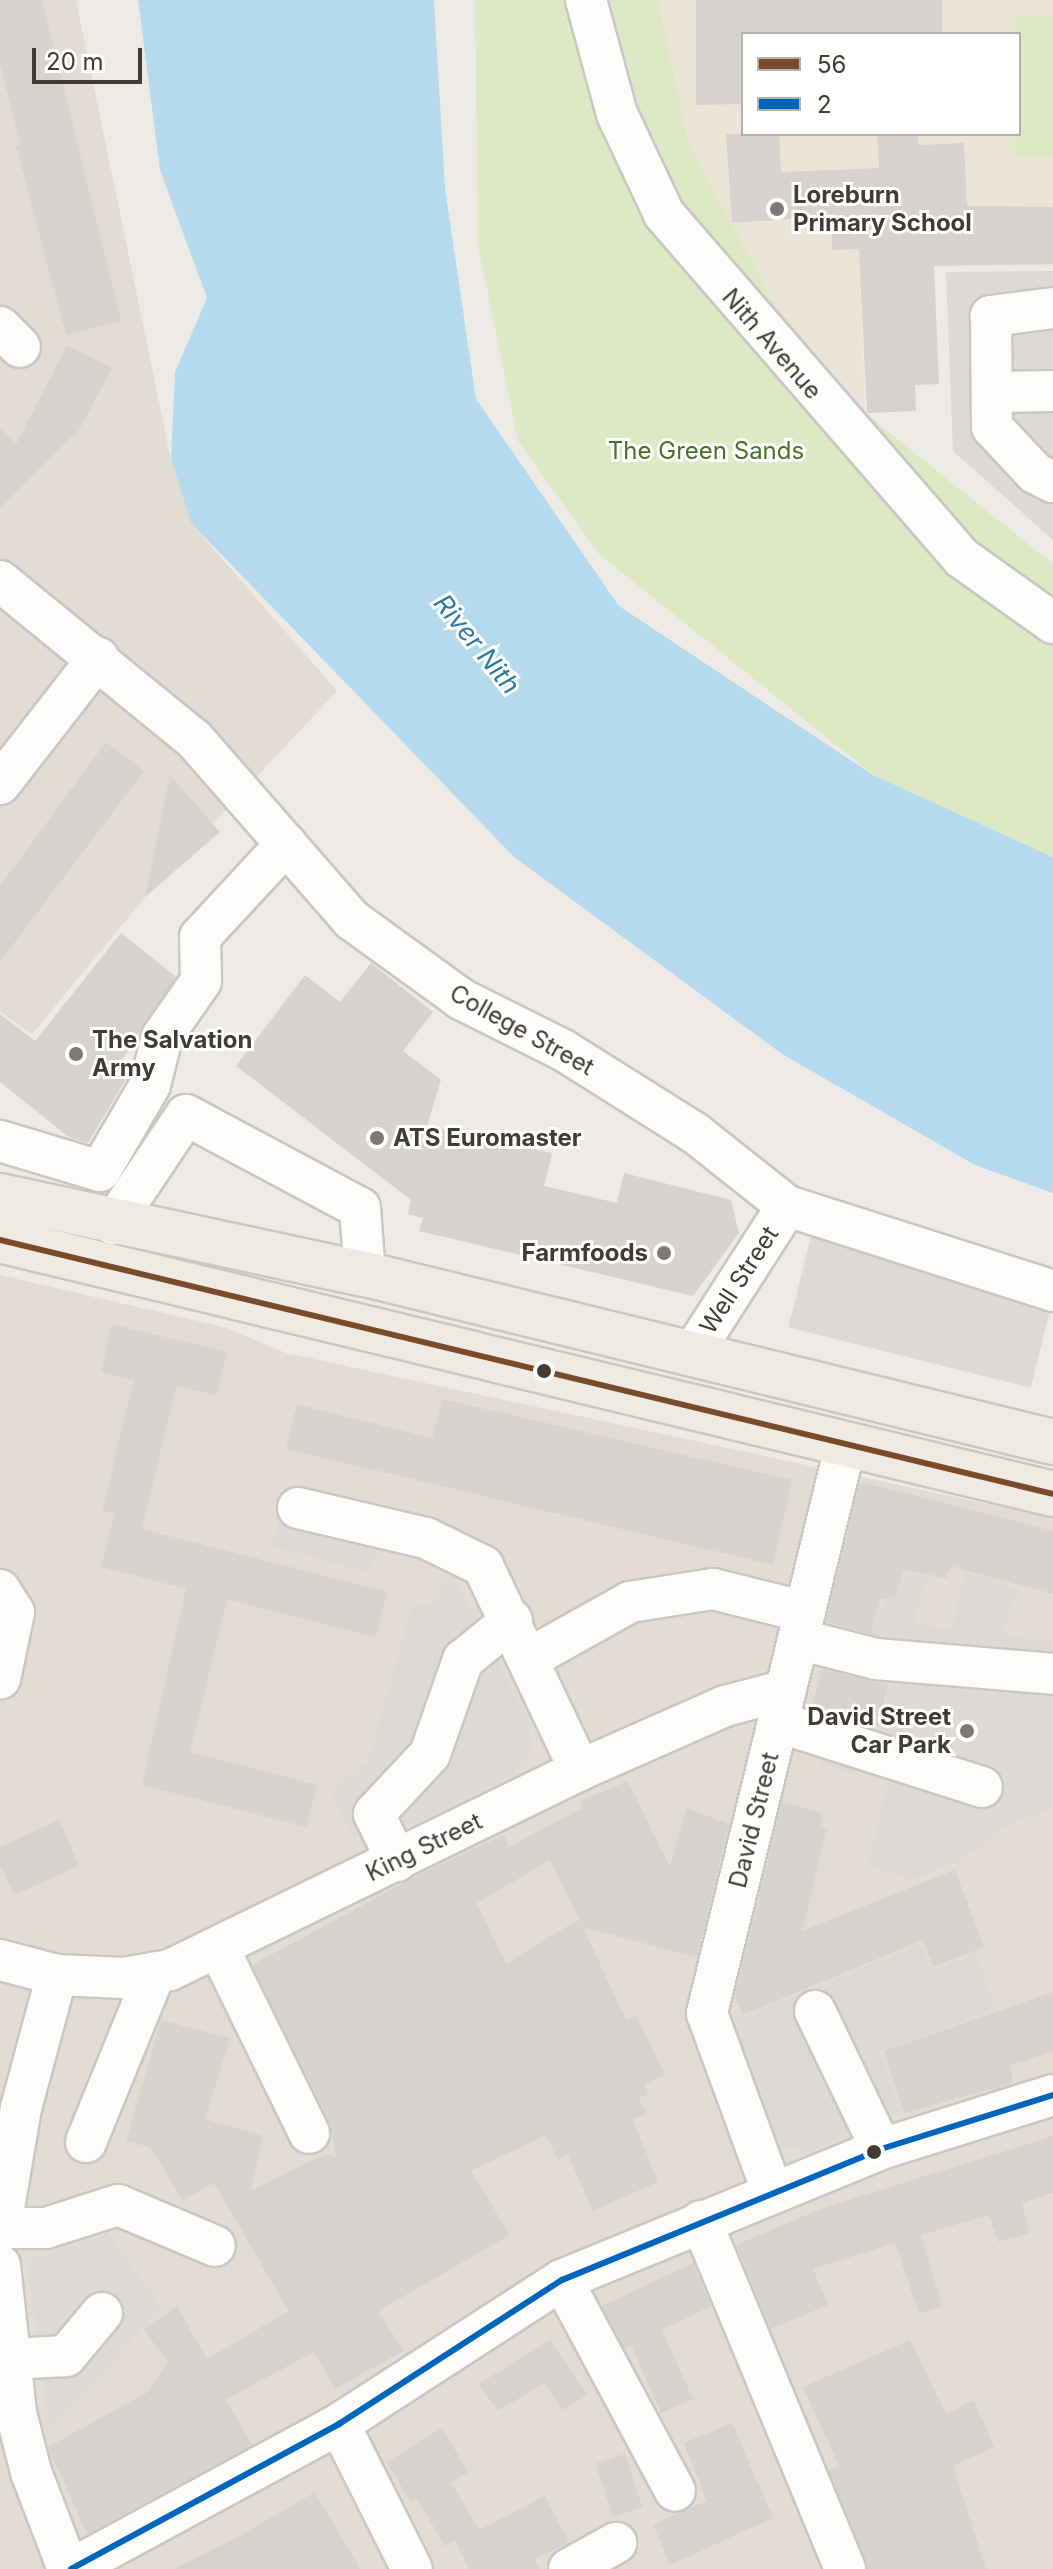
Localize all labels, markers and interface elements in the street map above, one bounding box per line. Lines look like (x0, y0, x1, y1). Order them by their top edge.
scale bar (36, 32, 146, 82)
legend (741, 32, 1021, 136)
text: 20 m (46, 47, 104, 76)
text: 56 (817, 50, 846, 79)
text: 2 (817, 90, 832, 119)
place label: Loreburn Primary School (793, 181, 972, 237)
marker: Loreburn Primary School (768, 200, 786, 218)
street label: Nith Avenue (716, 283, 828, 405)
park label: The Green Sands (608, 437, 804, 465)
water label: River Nith (427, 588, 527, 700)
street label: College Street (445, 978, 599, 1082)
place label: The Salvation Army (92, 1026, 252, 1082)
marker: The Salvation Army (67, 1045, 85, 1063)
place label: ATS Euromaster (393, 1124, 582, 1152)
marker: ATS Euromaster (368, 1129, 386, 1147)
street label: Well Street (694, 1221, 784, 1339)
place label: Farmfoods (521, 1239, 648, 1267)
marker: Farmfoods (655, 1244, 673, 1262)
unlabelled marker (536, 1363, 552, 1379)
place label: David Street Car Park (807, 1703, 951, 1759)
marker: David Street Car Park (958, 1722, 976, 1740)
street label: David Street (723, 1749, 785, 1891)
street label: King Street (361, 1807, 487, 1887)
unlabelled marker (866, 2144, 882, 2160)

